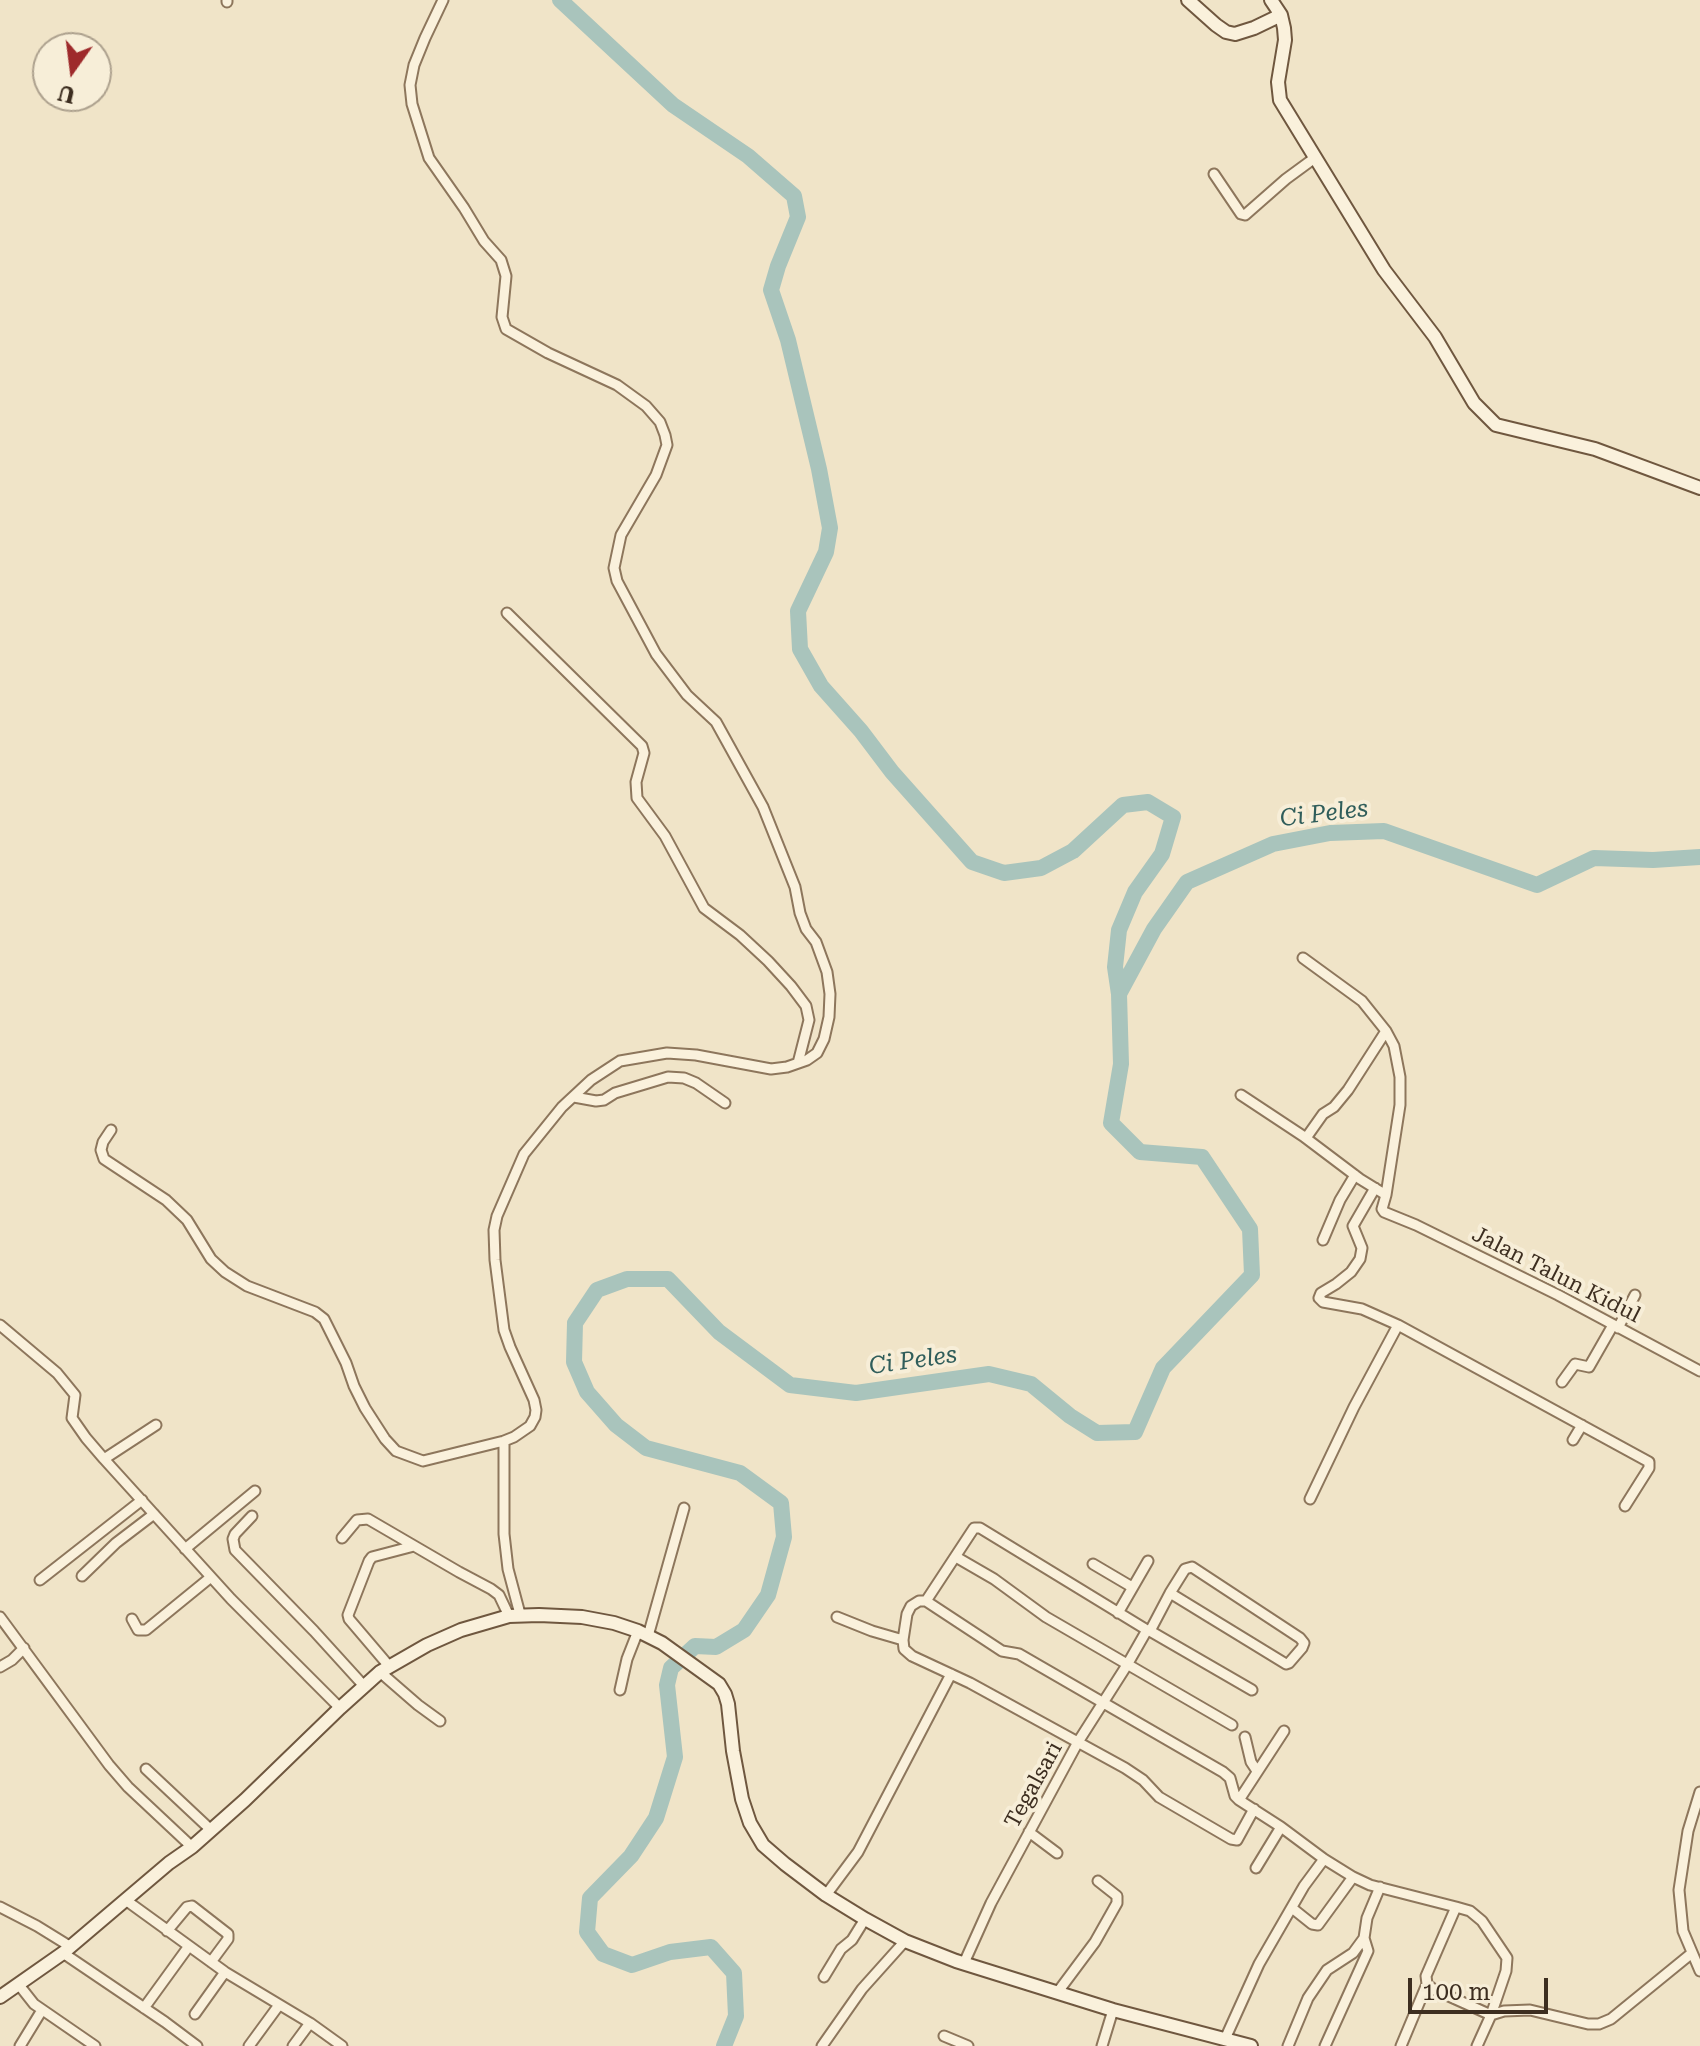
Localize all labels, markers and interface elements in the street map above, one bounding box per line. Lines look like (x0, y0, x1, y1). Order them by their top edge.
north arrow (32, 32, 112, 112)
text: U (55, 80, 78, 108)
water label: Ci Peles (1278, 794, 1370, 834)
street label: Jalan Talun Kidul (1467, 1221, 1645, 1329)
water label: Ci Peles (867, 1341, 959, 1381)
street label: Tegalsari (1000, 1737, 1068, 1833)
scale bar (1412, 1962, 1552, 2012)
text: 100 m (1422, 1978, 1490, 2006)

